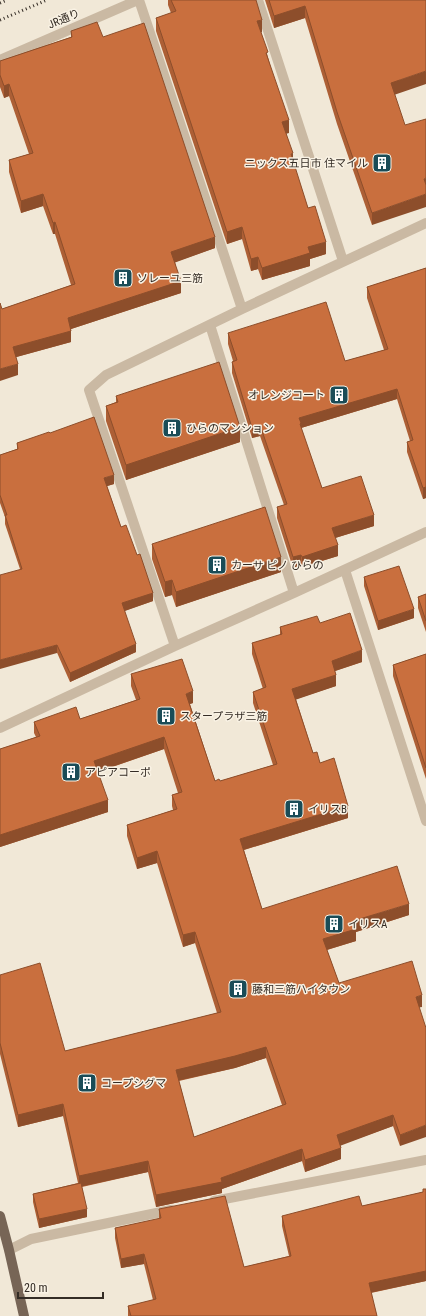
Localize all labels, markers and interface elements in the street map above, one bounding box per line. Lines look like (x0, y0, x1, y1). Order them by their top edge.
street label: JR通り (46, 7, 82, 31)
building icon: ニックス五日市 住マイル (371, 152, 393, 174)
place label: ニックス五日市 住マイル (245, 157, 368, 170)
building icon: ソレーユ三筋 (112, 267, 134, 289)
place label: ソレーユ三筋 (137, 272, 203, 285)
building icon: オレンジコート (328, 384, 350, 406)
place label: オレンジコート (248, 389, 325, 402)
building icon: ひらのマンション (161, 417, 183, 439)
place label: ひらのマンション (186, 422, 274, 435)
building icon: カーサ ピノ ひらの (206, 554, 228, 576)
place label: カーサ ピノ ひらの (231, 559, 324, 572)
building icon: スタープラザ三筋 (155, 705, 177, 727)
place label: スタープラザ三筋 (180, 710, 267, 723)
building icon: アピアコーポ (60, 761, 82, 783)
place label: アピアコーポ (85, 766, 151, 779)
building icon: イリスB (283, 798, 305, 820)
place label: イリスB (308, 803, 347, 816)
building icon: イリスA (323, 913, 345, 935)
place label: イリスA (348, 918, 388, 931)
building icon: 藤和三筋ハイタウン (227, 978, 249, 1000)
place label: 藤和三筋ハイタウン (252, 983, 350, 996)
building icon: コープシグマ (76, 1072, 98, 1094)
place label: コープシグマ (101, 1077, 166, 1090)
scale bar (18, 1274, 103, 1300)
text: 20 m (24, 1281, 48, 1295)

